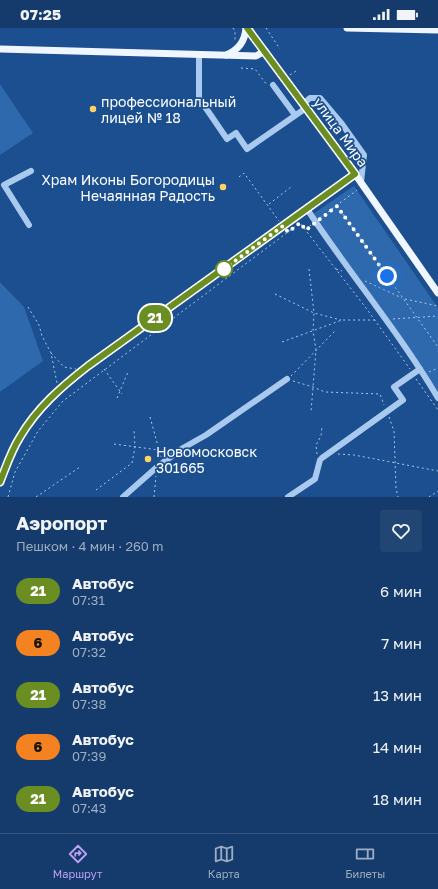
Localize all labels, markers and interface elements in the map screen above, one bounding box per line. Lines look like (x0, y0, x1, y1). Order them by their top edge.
text: 07:25 (20, 5, 61, 23)
place label: профессиональный лицей № 18 (101, 93, 236, 126)
street label: улица Мира (310, 94, 372, 170)
marker: профессиональный лицей № 18 (88, 104, 98, 114)
place label: Храм Иконы Богородицы Нечаянная Радость (41, 171, 215, 204)
marker: Храм Иконы Богородицы Нечаянная Радость (218, 182, 228, 192)
unlabelled marker (215, 260, 233, 278)
your location (377, 266, 397, 286)
line badge: 21 (137, 305, 173, 331)
text: 21 (147, 309, 163, 326)
place label: Новомосковск 301665 (156, 443, 257, 476)
marker: Новомосковск 301665 (143, 454, 153, 464)
button: heart (380, 510, 422, 552)
text: Аэропорт (16, 511, 108, 534)
text: Пешком · 4 мин · 260 m (16, 538, 164, 554)
text: Автобус (72, 574, 134, 592)
text: 21 (30, 582, 46, 599)
text: 6 мин (380, 582, 422, 600)
text: 07:31 (72, 592, 105, 608)
text: Автобус (72, 626, 134, 644)
text: 6 (34, 634, 42, 651)
text: 7 мин (381, 634, 422, 652)
text: 07:32 (72, 644, 106, 660)
text: Автобус (72, 678, 134, 696)
text: 21 (30, 686, 46, 703)
text: 13 мин (373, 686, 422, 704)
text: 07:38 (72, 696, 106, 712)
text: Автобус (72, 730, 134, 748)
text: 6 (34, 738, 42, 755)
text: 14 мин (373, 738, 422, 756)
text: 07:39 (72, 748, 106, 764)
text: Автобус (72, 782, 134, 800)
text: 21 (30, 790, 46, 807)
text: 18 мин (373, 790, 422, 808)
text: 07:43 (72, 800, 106, 816)
tab: Маршрут (53, 843, 102, 880)
tab: Карта (208, 843, 240, 880)
tab: Билеты (345, 843, 385, 880)

